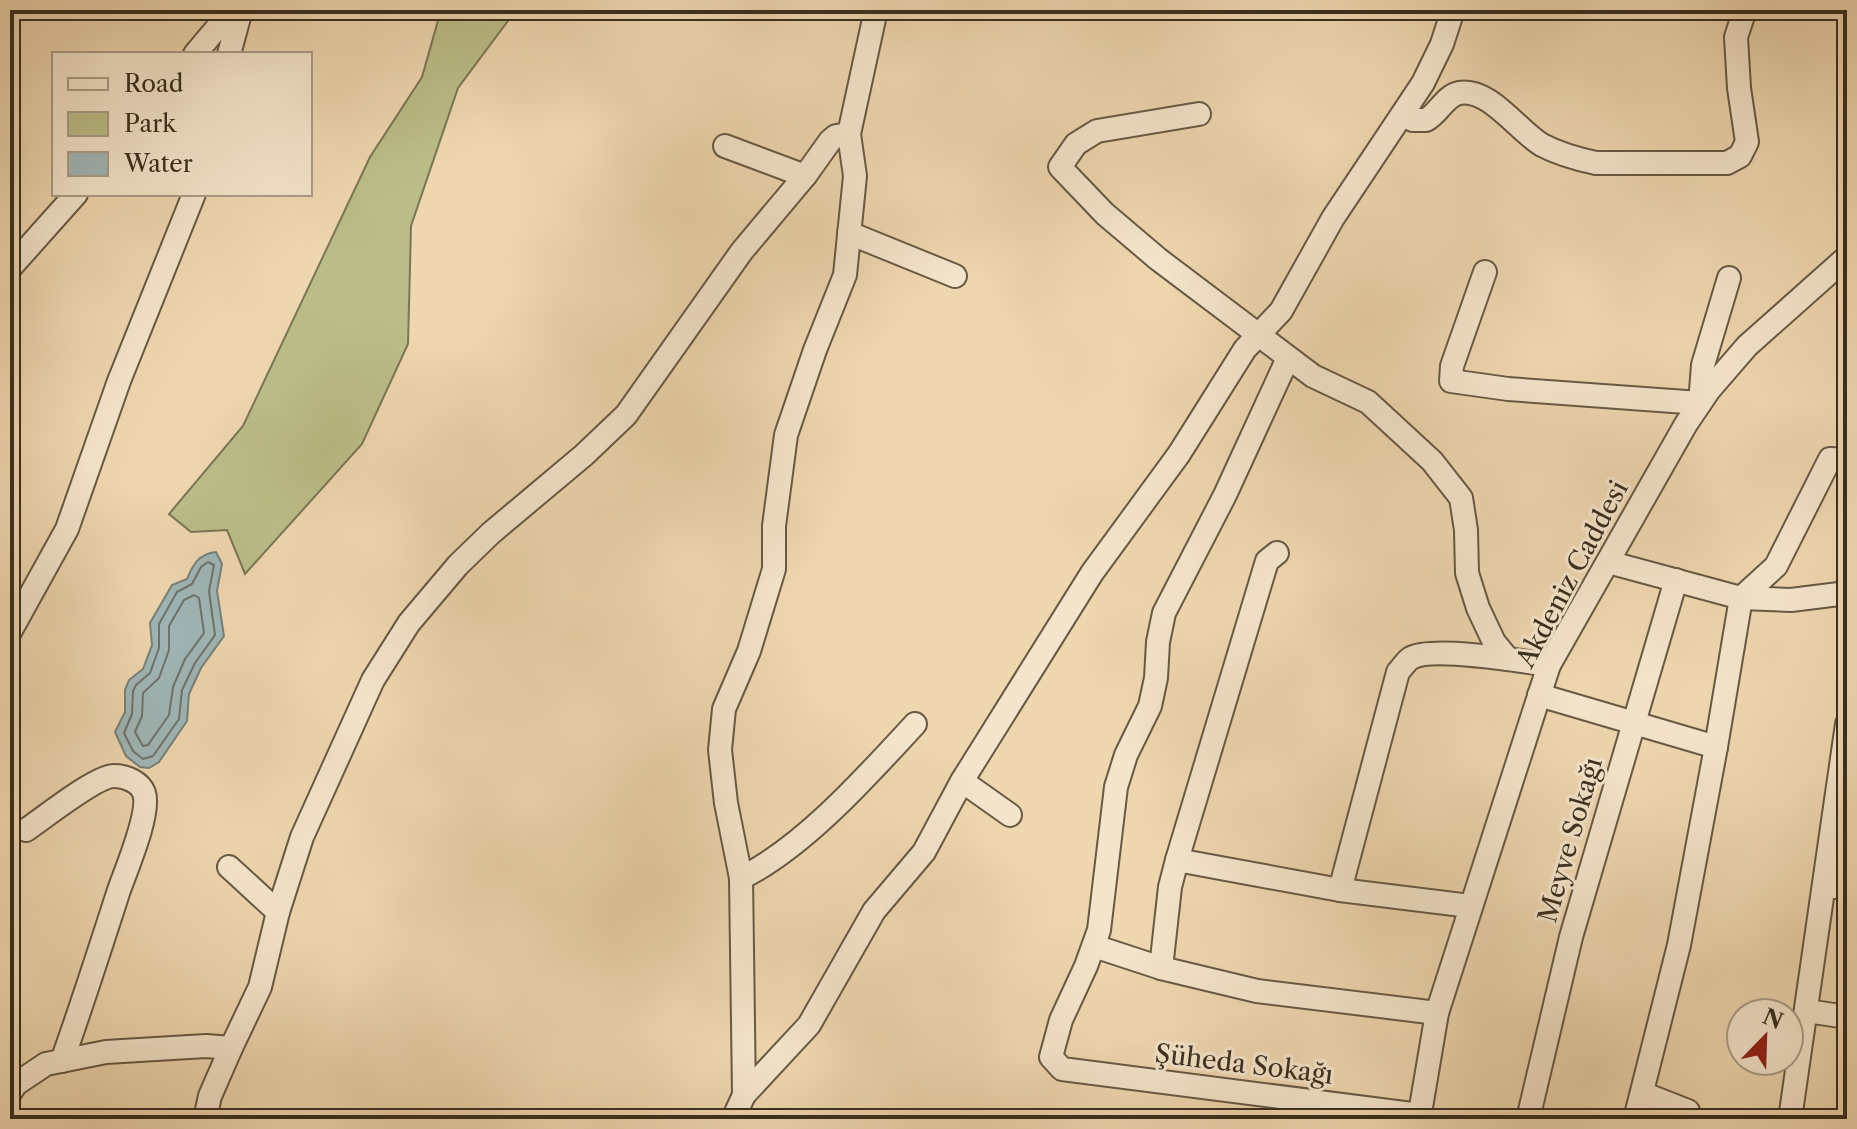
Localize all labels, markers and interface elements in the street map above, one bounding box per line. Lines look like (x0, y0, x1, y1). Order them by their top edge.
legend (52, 52, 312, 196)
text: Road (124, 69, 184, 98)
text: Park (124, 109, 177, 138)
text: Water (123, 149, 193, 178)
street label: Akdeniz Caddesi (1509, 475, 1635, 674)
street label: Meyve Sokağı (1531, 754, 1609, 926)
north arrow (1725, 997, 1805, 1077)
text: N (1759, 1003, 1787, 1035)
street label: Şüheda Sokağı (1153, 1037, 1335, 1091)

